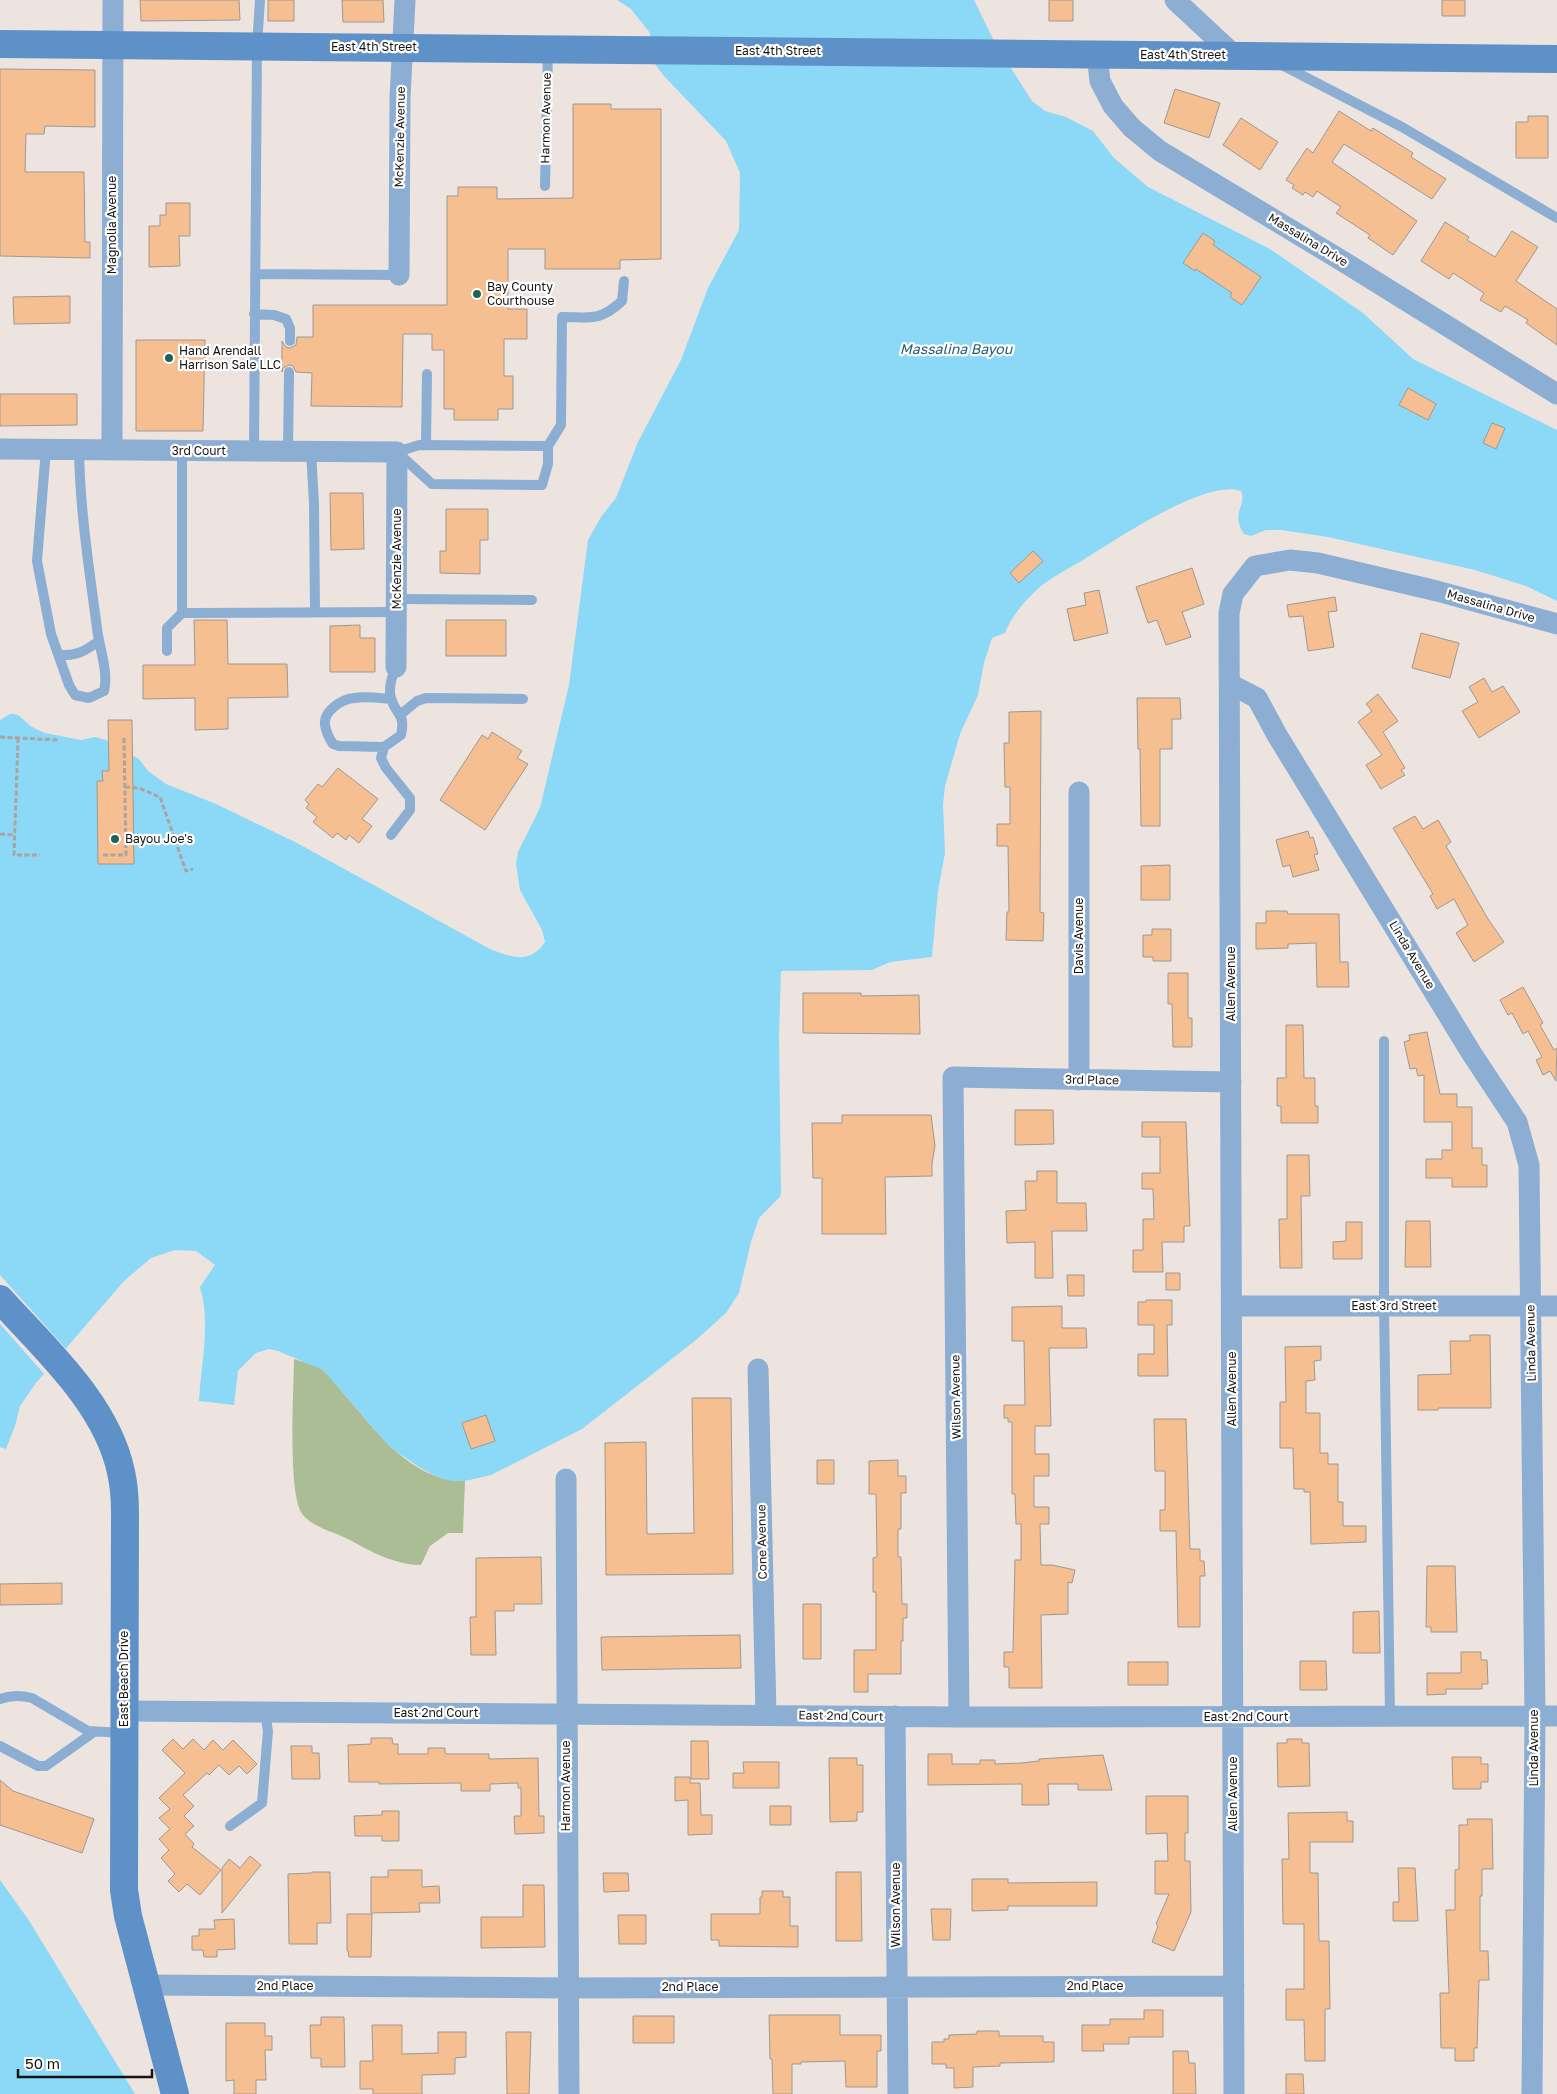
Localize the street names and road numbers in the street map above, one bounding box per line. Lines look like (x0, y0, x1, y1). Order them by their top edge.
street label: East 4th Street (331, 39, 417, 54)
street label: East 4th Street (735, 43, 821, 58)
street label: East 4th Street (1140, 47, 1226, 62)
street label: Harmon Avenue (537, 72, 554, 164)
street label: McKenzie Avenue (391, 86, 408, 188)
street label: Magnolia Avenue (104, 176, 119, 274)
street label: Massalina Drive (1266, 210, 1351, 269)
street label: 3rd Court (172, 443, 226, 458)
street label: McKenzie Avenue (389, 509, 404, 609)
street label: Massalina Drive (1446, 586, 1537, 625)
street label: Davis Avenue (1071, 898, 1086, 974)
street label: Linda Avenue (1386, 918, 1439, 992)
street label: Allen Avenue (1223, 946, 1238, 1022)
street label: 3rd Place (1065, 1072, 1119, 1087)
street label: East 3rd Street (1351, 1298, 1437, 1313)
street label: Linda Avenue (1522, 1304, 1539, 1382)
street label: Allen Avenue (1224, 1351, 1239, 1427)
street label: Wilson Avenue (947, 1354, 964, 1440)
street label: Cone Avenue (753, 1504, 770, 1580)
street label: East Beach Drive (116, 1631, 131, 1727)
street label: East 2nd Court (393, 1705, 479, 1720)
street label: East 2nd Court (798, 1707, 884, 1724)
street label: East 2nd Court (1203, 1709, 1289, 1724)
street label: Linda Avenue (1526, 1709, 1541, 1786)
street label: Harmon Avenue (558, 1740, 573, 1832)
street label: Allen Avenue (1225, 1756, 1240, 1832)
street label: Wilson Avenue (888, 1863, 903, 1947)
street label: 2nd Place (257, 1978, 313, 1993)
street label: 2nd Place (1067, 1978, 1123, 1993)
street label: 2nd Place (662, 1979, 718, 1994)

